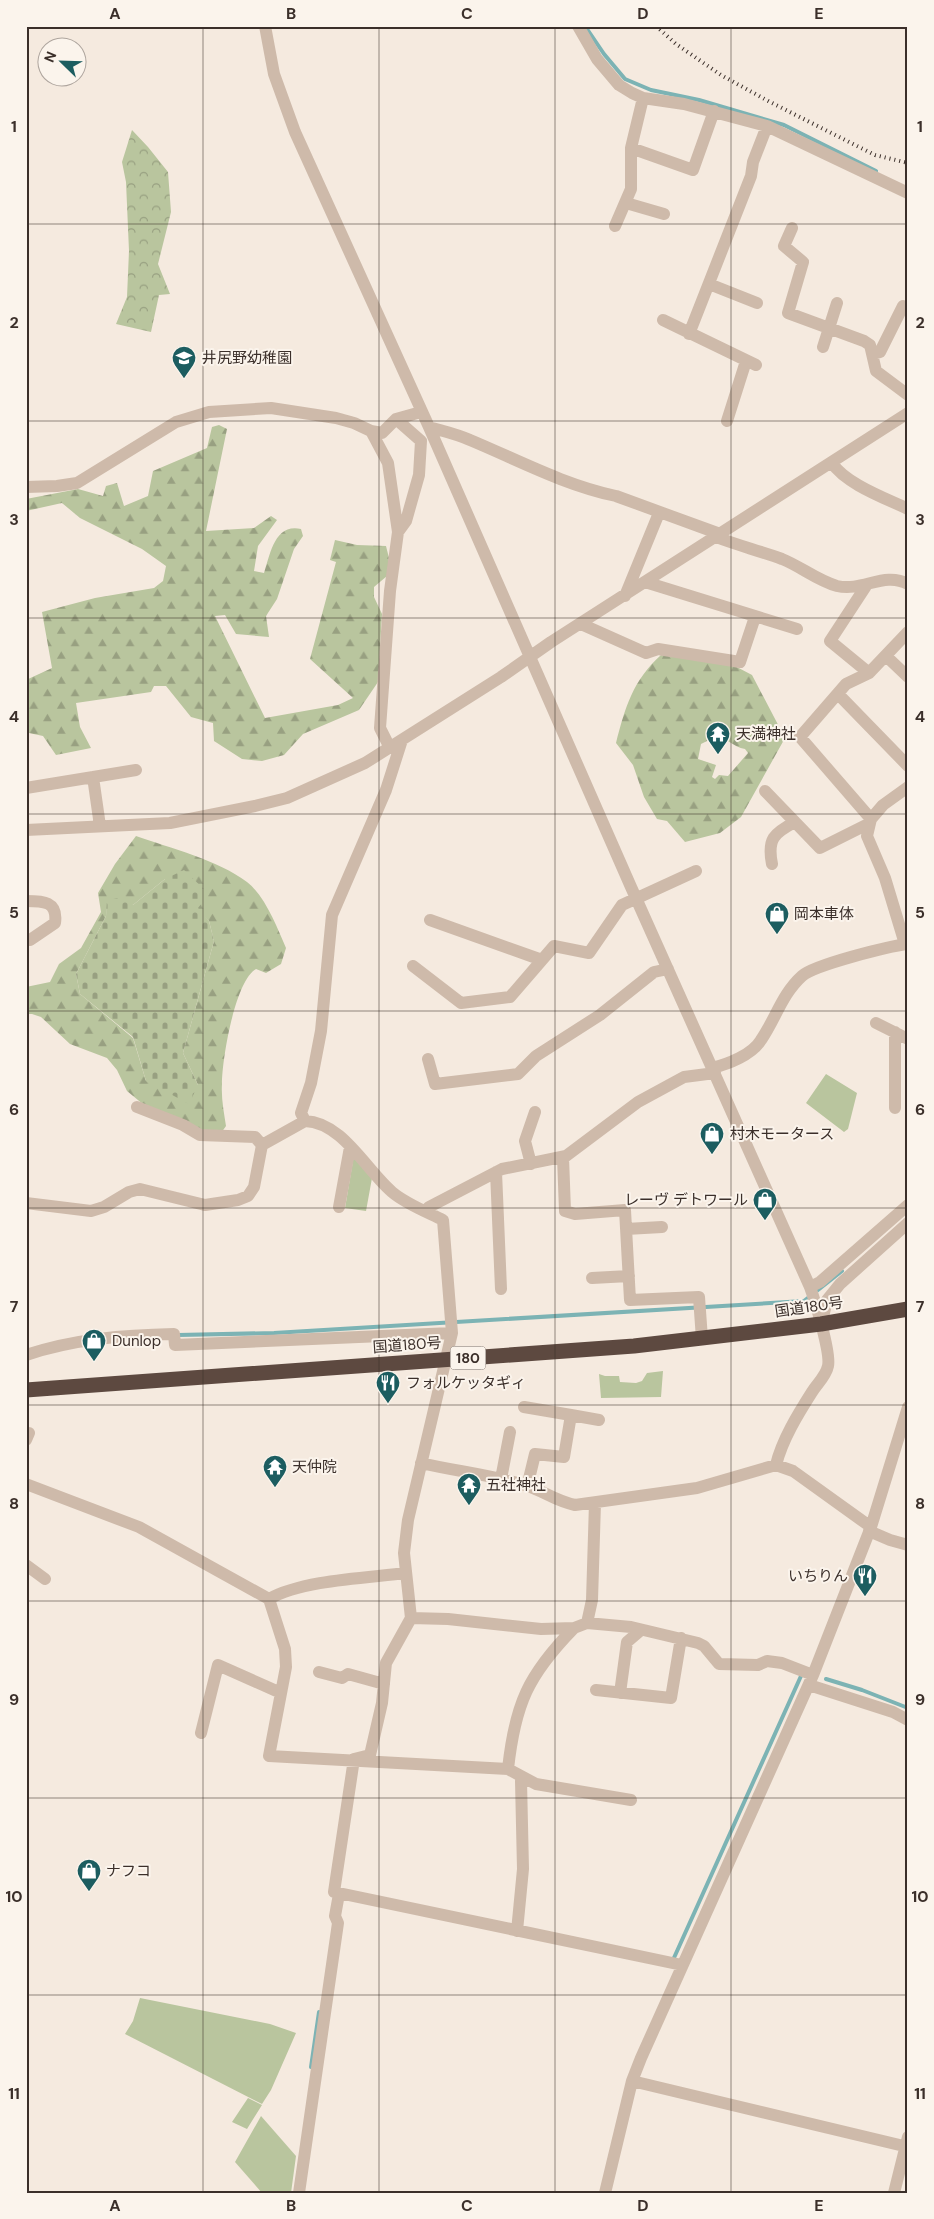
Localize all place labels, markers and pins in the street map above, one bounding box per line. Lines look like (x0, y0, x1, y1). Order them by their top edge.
school or university icon: 井尻野幼稚園 (171, 345, 197, 379)
place label: 井尻野幼稚園 (202, 348, 292, 368)
temple icon: 天満神社 (705, 721, 731, 755)
place label: 天満神社 (736, 724, 796, 744)
shop icon: 岡本車体 (764, 901, 790, 935)
place label: 岡本車体 (794, 904, 854, 924)
shop icon: 村木モータース (699, 1121, 725, 1155)
place label: 村木モータース (730, 1124, 834, 1144)
shop icon: レーヴ デトワール (752, 1187, 778, 1221)
place label: レーヴ デトワール (624, 1190, 748, 1210)
shop icon: Dunlop (81, 1328, 107, 1362)
place label: Dunlop (112, 1331, 161, 1351)
restaurant icon: フォルケッタギィ (375, 1370, 401, 1404)
place label: フォルケッタギィ (406, 1373, 526, 1393)
temple icon: 天仲院 (262, 1454, 288, 1488)
place label: 天仲院 (292, 1457, 337, 1477)
temple icon: 五社神社 (456, 1472, 482, 1506)
place label: 五社神社 (486, 1475, 546, 1495)
restaurant icon: いちりん (852, 1563, 878, 1597)
place label: いちりん (788, 1566, 848, 1586)
shop icon: ナフコ (76, 1858, 102, 1892)
place label: ナフコ (106, 1861, 151, 1881)

